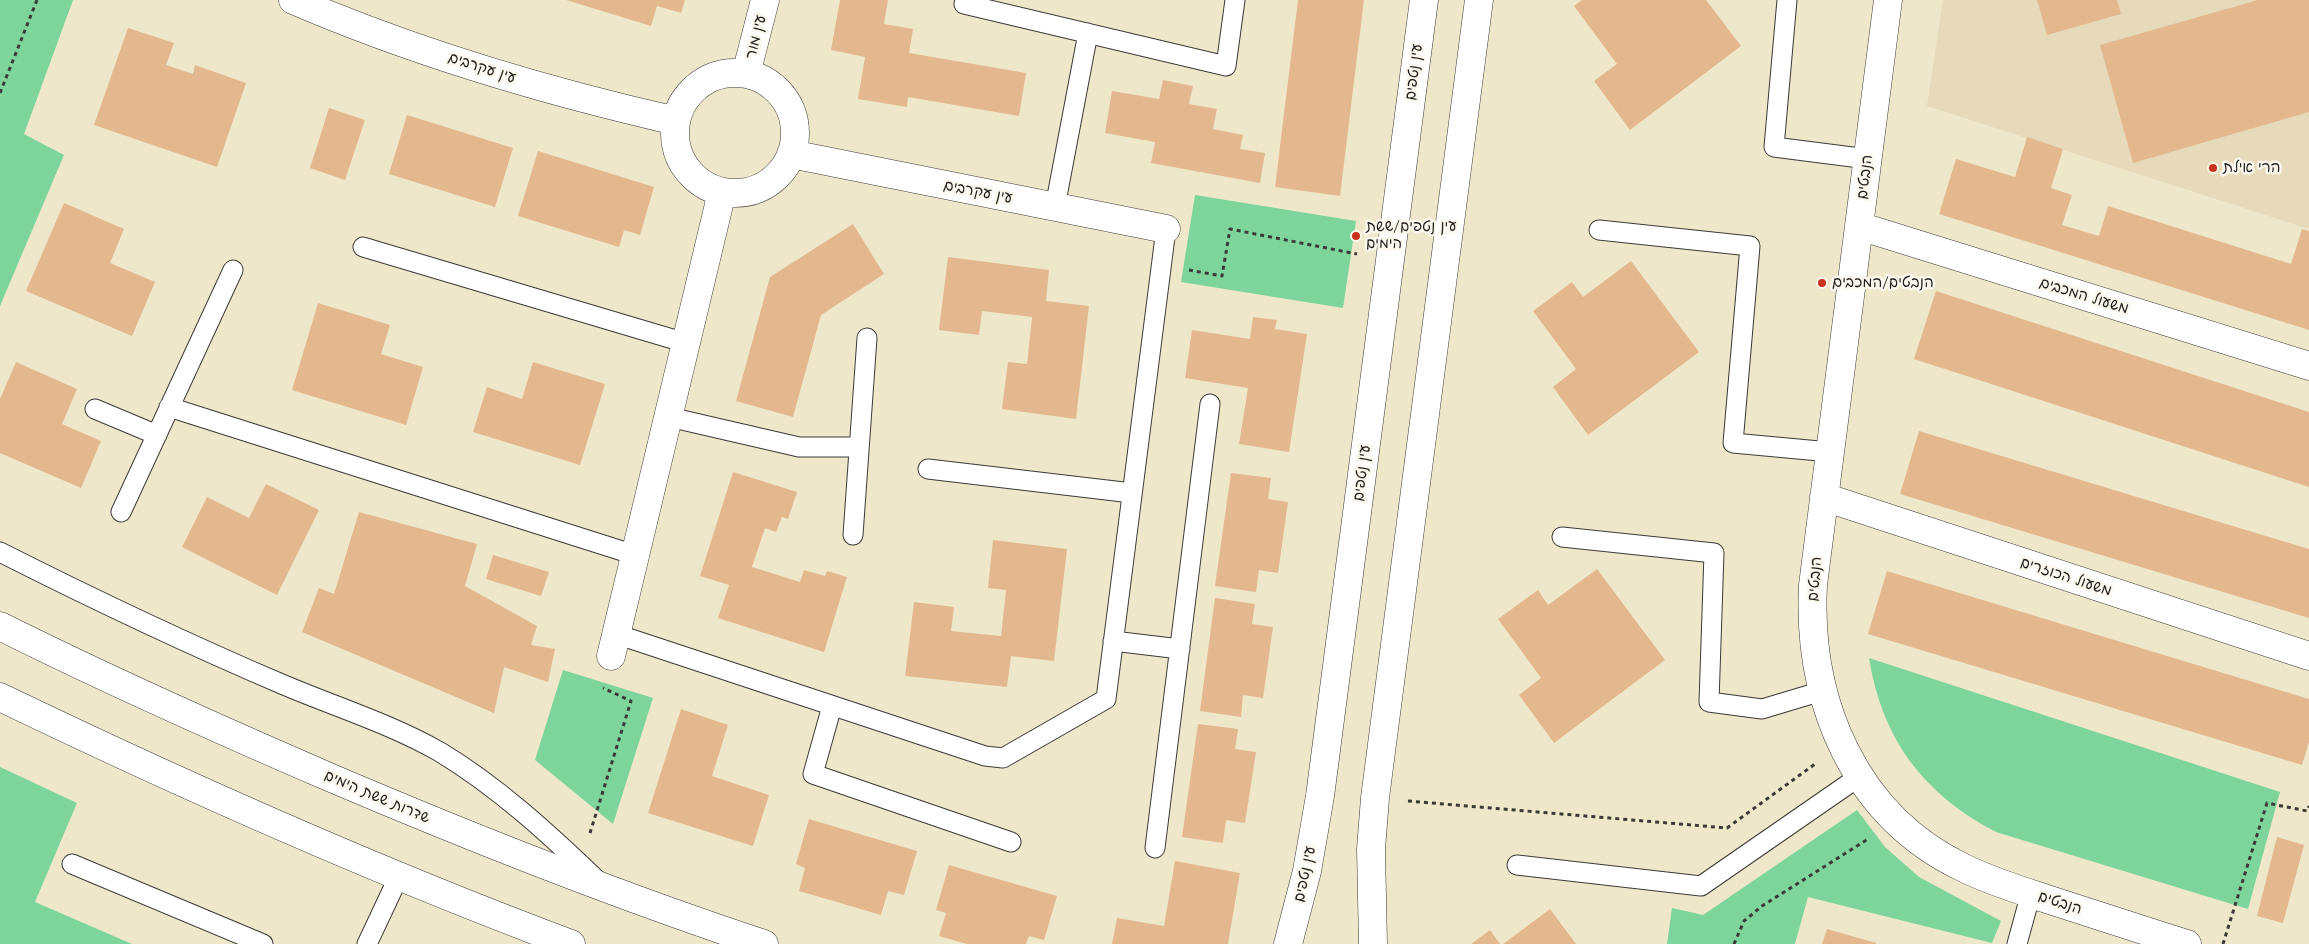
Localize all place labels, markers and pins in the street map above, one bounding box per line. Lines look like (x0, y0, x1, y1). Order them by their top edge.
place label: הרי אילת (2223, 159, 2280, 177)
marker: הרי אילת (2207, 162, 2219, 174)
place label: עין נטפים/ששת הימים (1366, 218, 1457, 253)
marker: עין נטפים/ששת הימים (1350, 230, 1362, 242)
place label: הנבטים/המכבים (1832, 274, 1934, 292)
marker: הנבטים/המכבים (1816, 277, 1828, 289)

